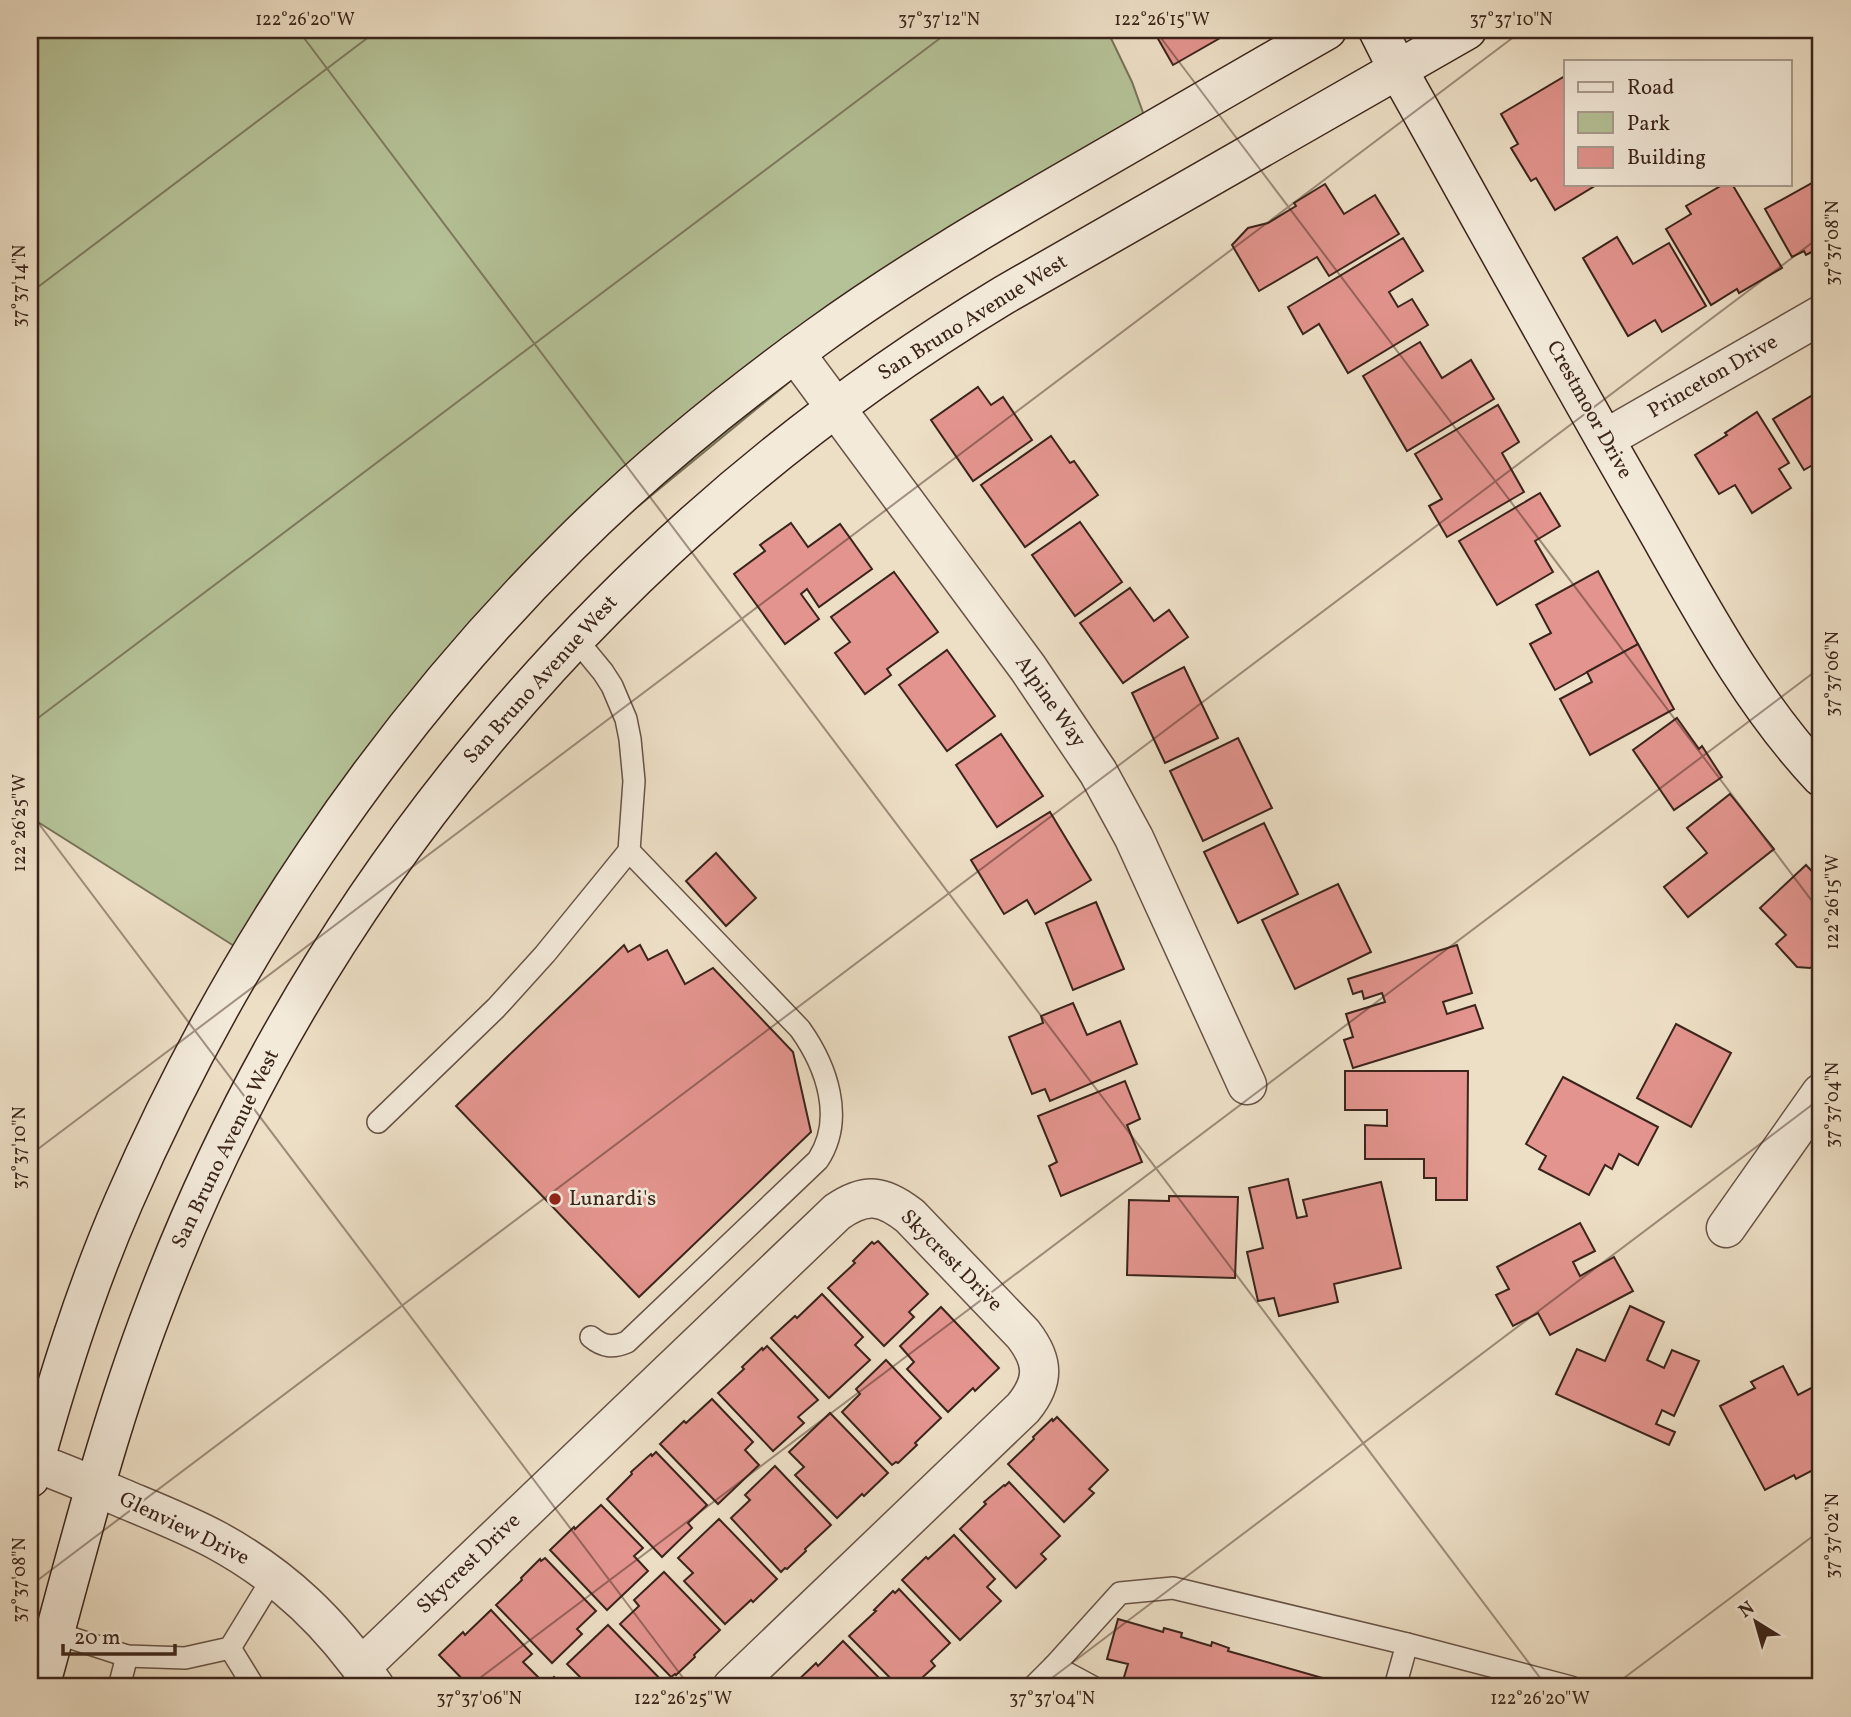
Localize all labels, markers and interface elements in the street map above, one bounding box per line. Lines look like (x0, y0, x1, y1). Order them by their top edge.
text: 122°26'20"W (255, 8, 355, 33)
text: 37°37'12"N (898, 8, 980, 33)
text: 122°26'15"W (1114, 8, 1210, 33)
text: 37°37'10"N (1469, 8, 1553, 33)
legend (1564, 60, 1792, 186)
text: Road (1627, 74, 1674, 103)
text: Park (1627, 110, 1670, 139)
text: Building (1627, 144, 1706, 173)
text: 37°37'08"N (1821, 200, 1846, 286)
text: 37°37'14"N (8, 245, 33, 327)
street label: San Bruno Avenue West (873, 248, 1073, 388)
street label: Princeton Drive (1643, 328, 1783, 426)
street label: Crestmoor Drive (1539, 336, 1639, 484)
street label: San Bruno Avenue West (457, 589, 625, 771)
text: 37°37'06"N (1821, 631, 1846, 717)
street label: Alpine Way (1008, 650, 1093, 754)
text: 122°26'25"W (8, 774, 33, 872)
text: 122°26'15"W (1821, 854, 1846, 950)
street label: San Bruno Avenue West (165, 1044, 287, 1254)
text: 37°37'04"N (1821, 1062, 1846, 1148)
text: 37°37'10"N (8, 1106, 33, 1190)
place label: Lunardi's (569, 1185, 656, 1214)
marker: Lunardi's (547, 1191, 563, 1207)
street label: Skycrest Drive (893, 1203, 1009, 1319)
street label: Glenview Drive (114, 1485, 254, 1573)
text: 37°37'02"N (1821, 1493, 1846, 1579)
street label: Skycrest Drive (411, 1507, 527, 1621)
text: 37°37'08"N (8, 1537, 33, 1623)
north arrow (1722, 1588, 1792, 1658)
text: N (1734, 1595, 1760, 1625)
scale bar (63, 1612, 175, 1656)
text: 20 m (74, 1624, 120, 1653)
text: 37°37'06"N (436, 1687, 522, 1712)
text: 122°26'25"W (634, 1687, 732, 1712)
text: 37°37'04"N (1009, 1687, 1095, 1712)
text: 122°26'20"W (1490, 1687, 1590, 1712)

